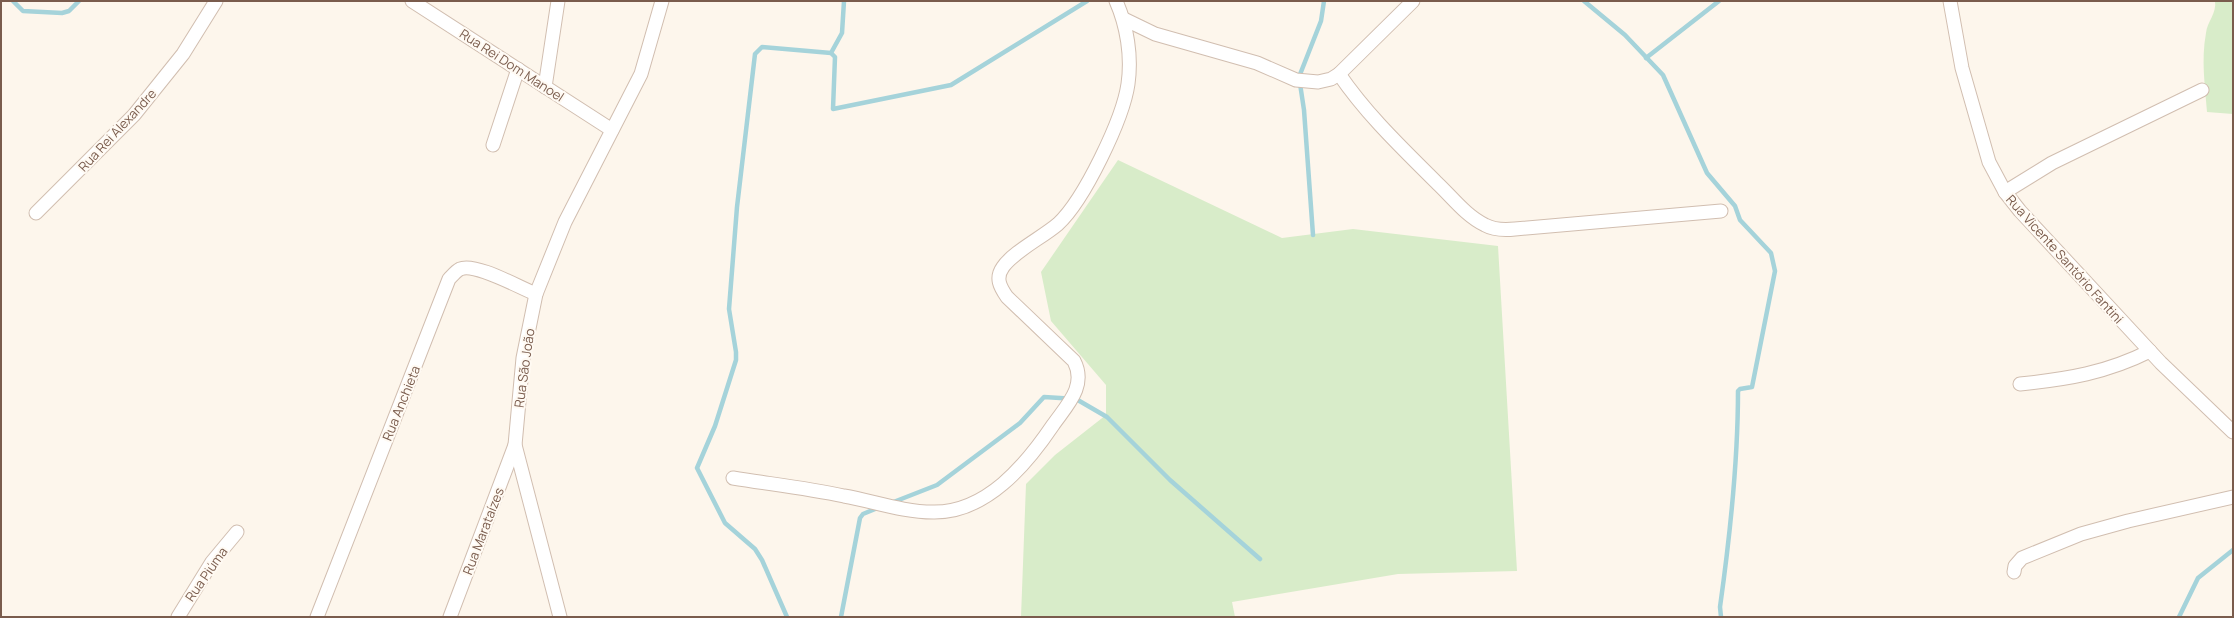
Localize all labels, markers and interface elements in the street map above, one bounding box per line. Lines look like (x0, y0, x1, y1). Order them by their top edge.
street label: Rua Rei Dom Manoel (456, 24, 568, 106)
street label: Rua Rei Alexandre (74, 84, 160, 175)
street label: Rua Vicente Santório Fantini (2002, 191, 2128, 327)
street label: Rua São João (510, 327, 539, 409)
street label: Rua Anchieta (378, 363, 424, 443)
street label: Rua Marataízes (458, 485, 508, 577)
street label: Rua Piúma (181, 543, 231, 605)

